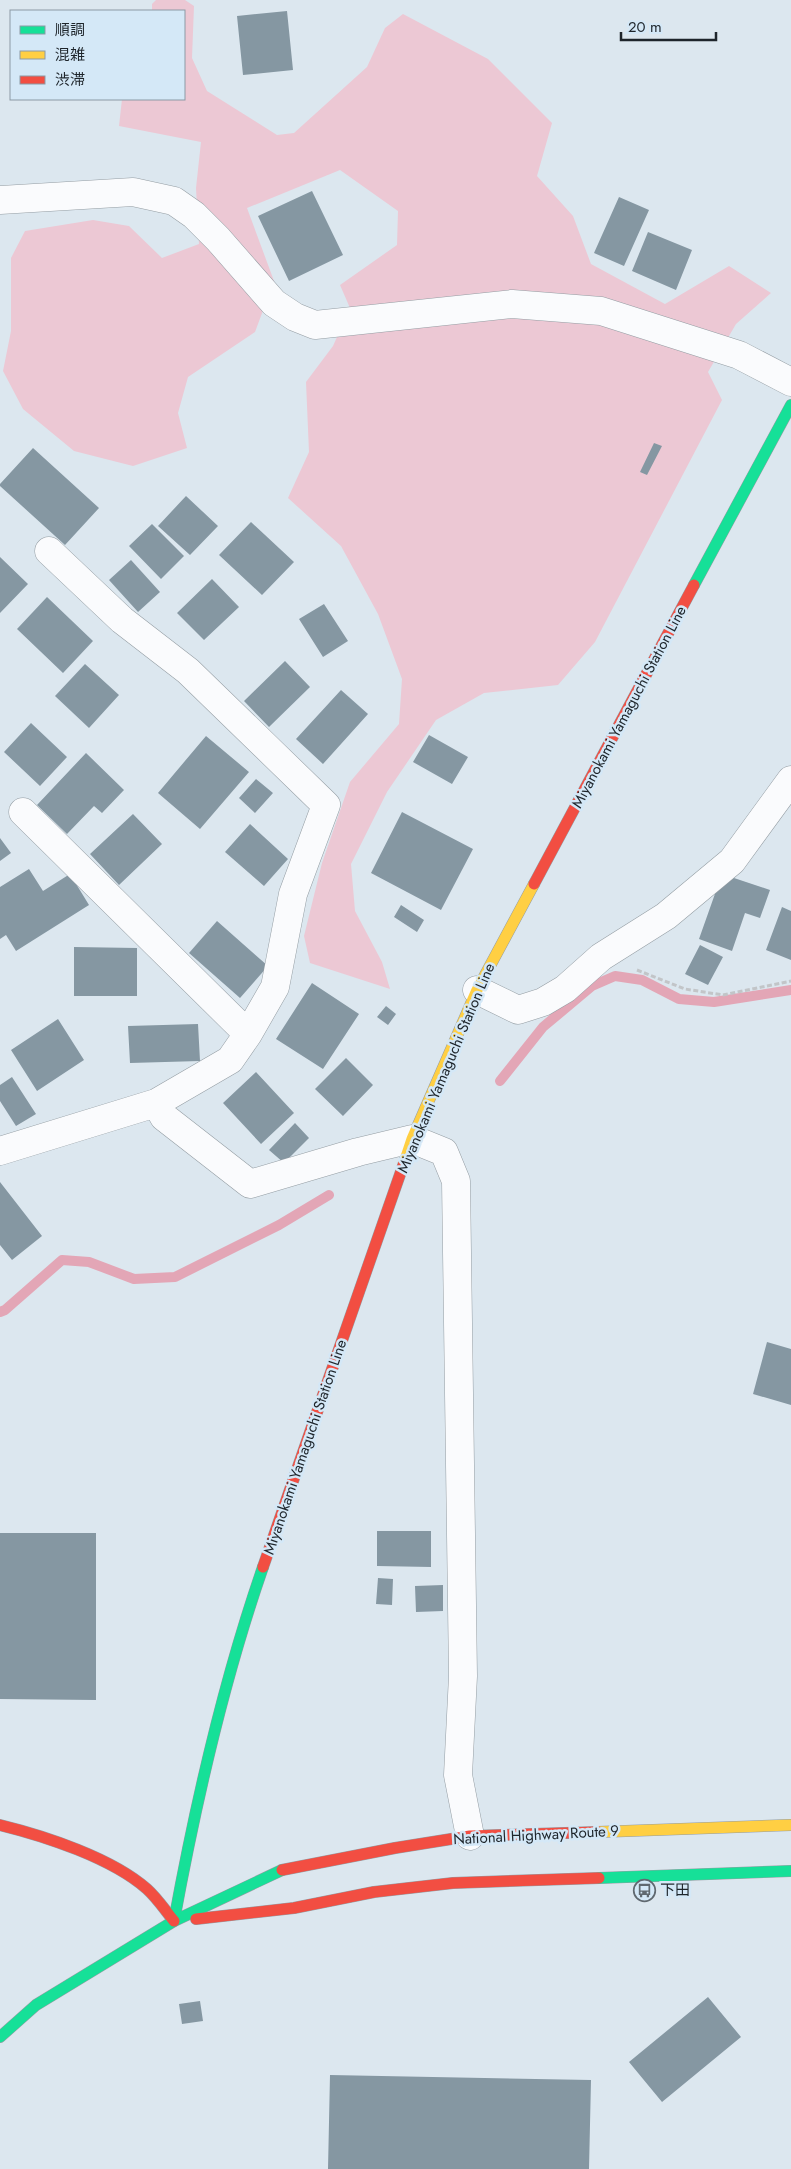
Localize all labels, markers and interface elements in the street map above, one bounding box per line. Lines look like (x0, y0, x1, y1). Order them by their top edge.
legend (10, 10, 185, 100)
scale bar (621, 10, 716, 42)
text: 20 m (628, 16, 662, 38)
text: 順調 (55, 19, 85, 41)
text: 混雑 (55, 44, 85, 66)
text: 渋滞 (55, 69, 85, 91)
street label: Miyanokami Yamaguchi Station Line (566, 602, 692, 812)
street label: Miyanokami Yamaguchi Station Line (392, 959, 500, 1176)
street label: Miyanokami Yamaguchi Station Line (258, 1336, 352, 1557)
street label: National Highway Route 9 (453, 1820, 619, 1850)
bus stop icon: 下田 (632, 1878, 656, 1902)
place label: 下田 (660, 1879, 690, 1901)

